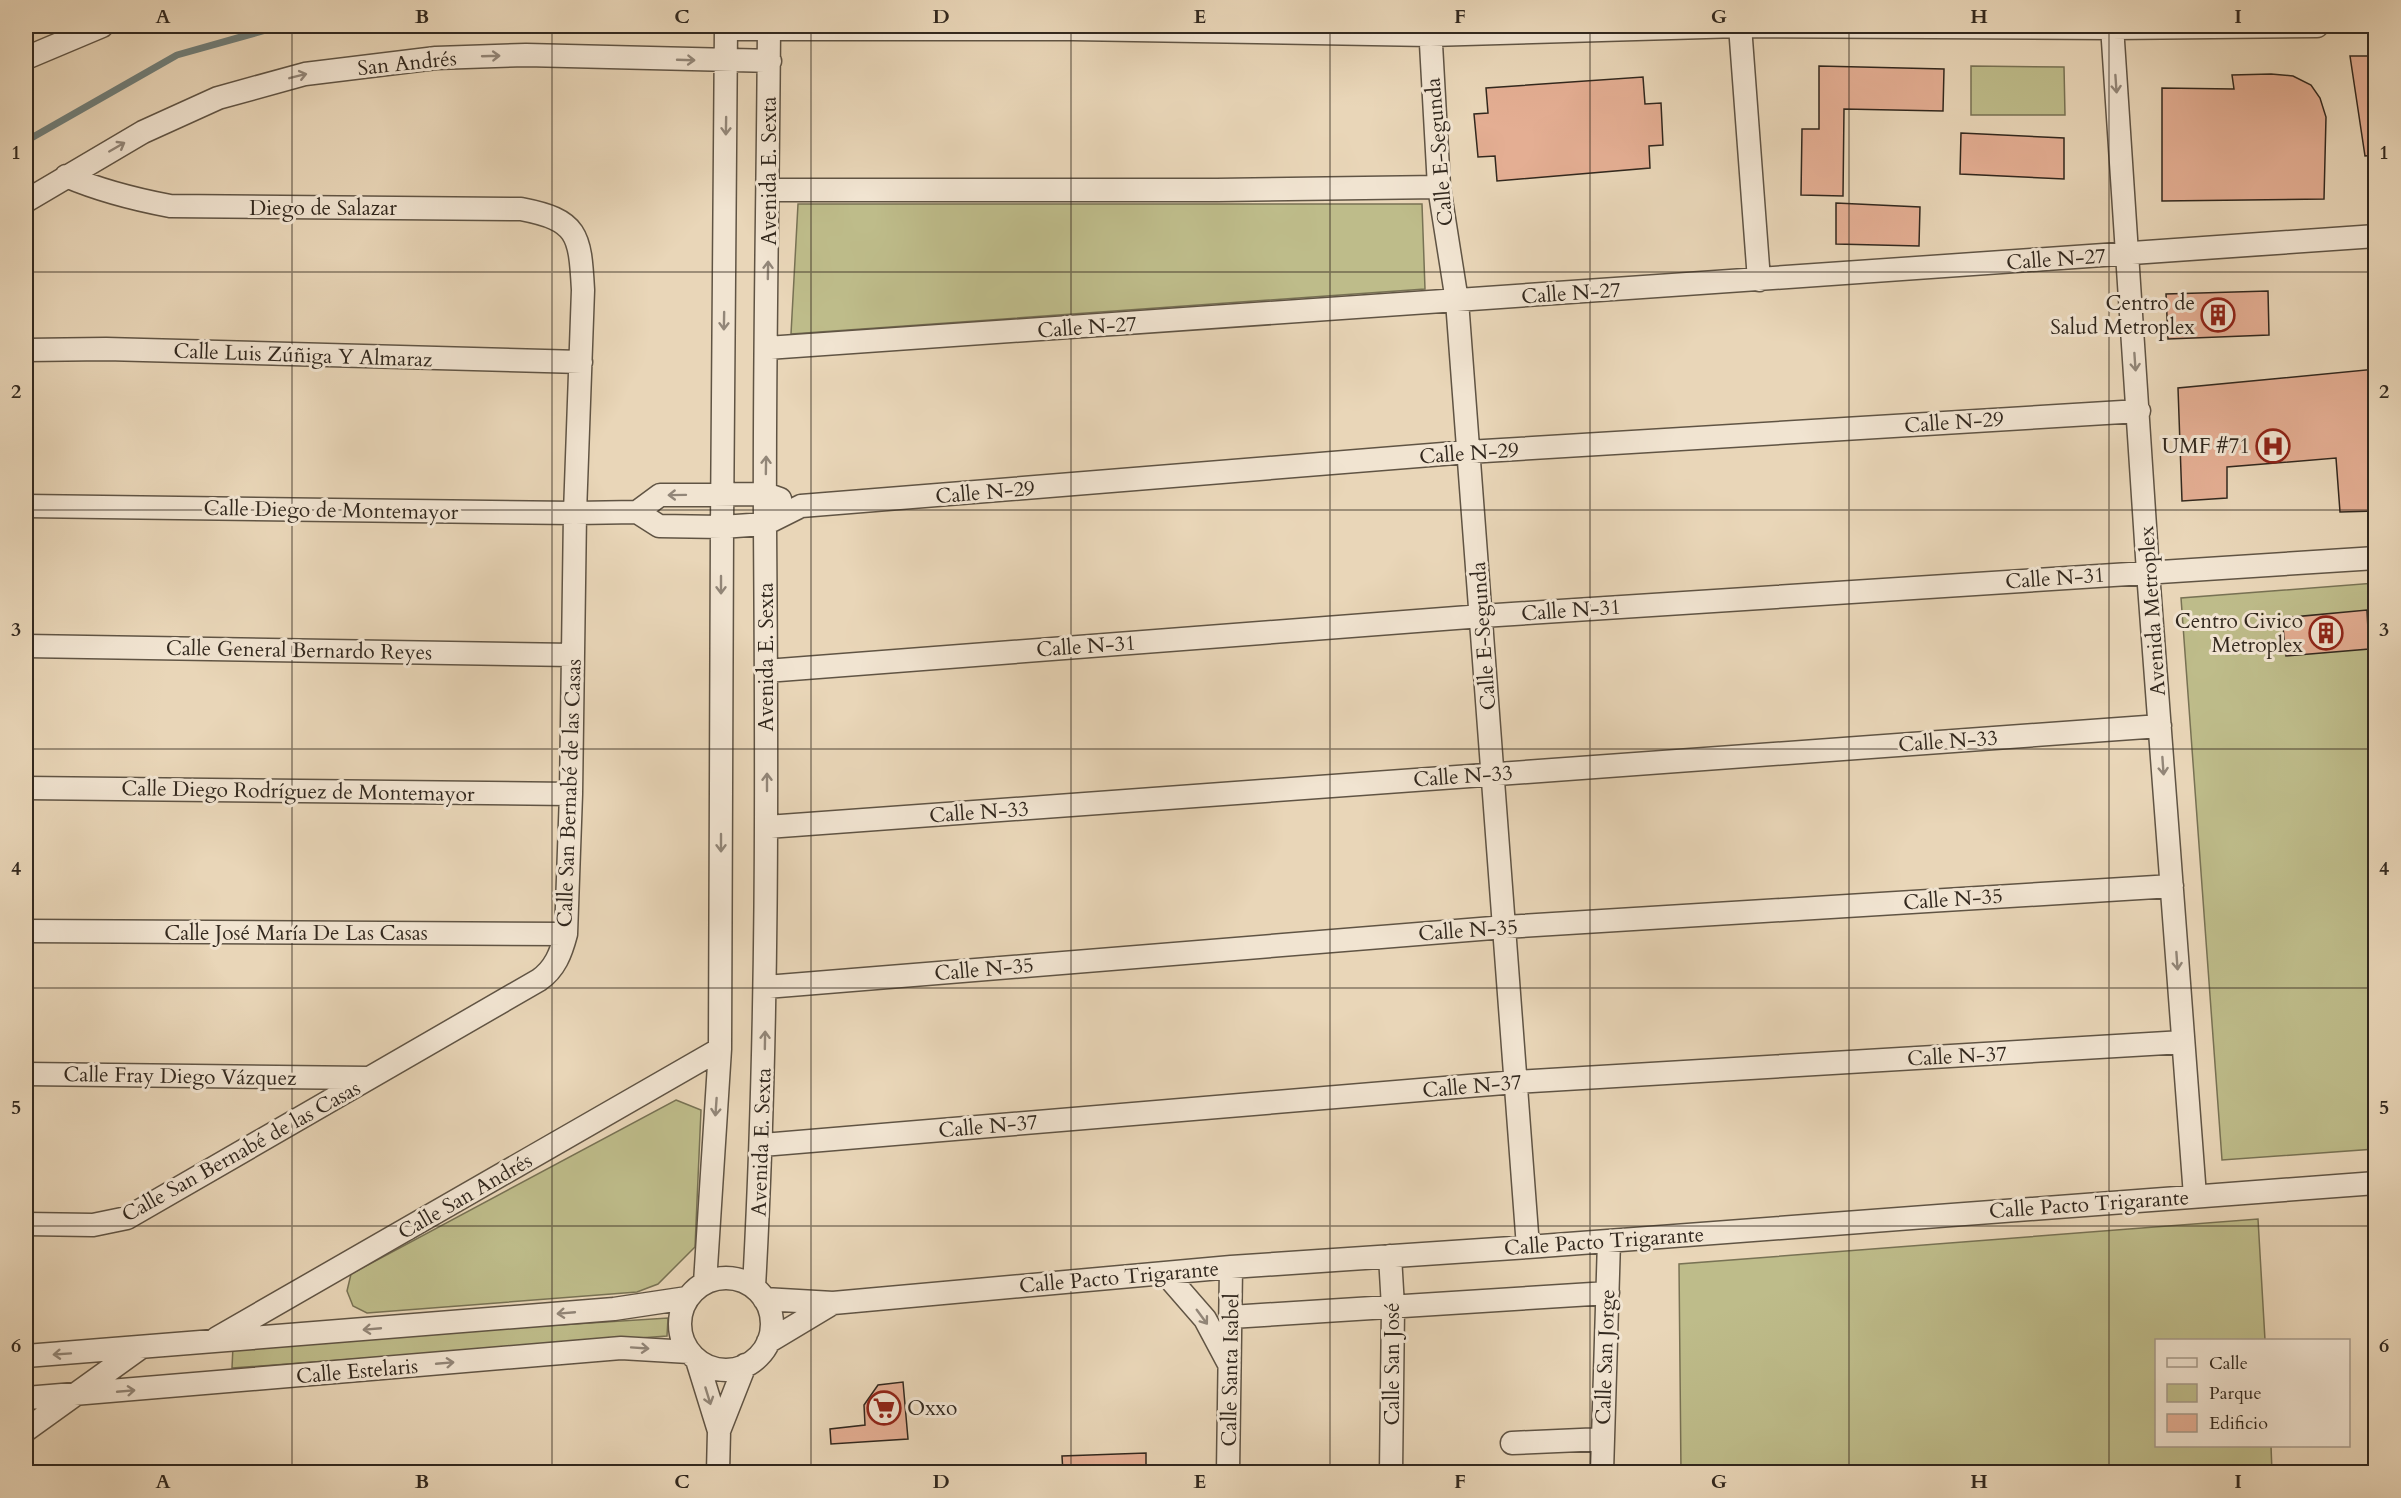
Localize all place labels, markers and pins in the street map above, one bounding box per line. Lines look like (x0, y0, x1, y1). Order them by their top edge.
place label: Centro de Salud Metroplex (2050, 289, 2196, 342)
building icon: Centro de Salud Metroplex (2200, 297, 2236, 333)
hospital icon: UMF #71 (2255, 428, 2291, 464)
place label: UMF #71 (2162, 432, 2250, 461)
place label: Centro Civico Metroplex (2175, 607, 2304, 660)
building icon: Centro Civico Metroplex (2308, 615, 2344, 651)
supermarket icon: Oxxo (866, 1390, 902, 1426)
place label: Oxxo (907, 1394, 957, 1423)

